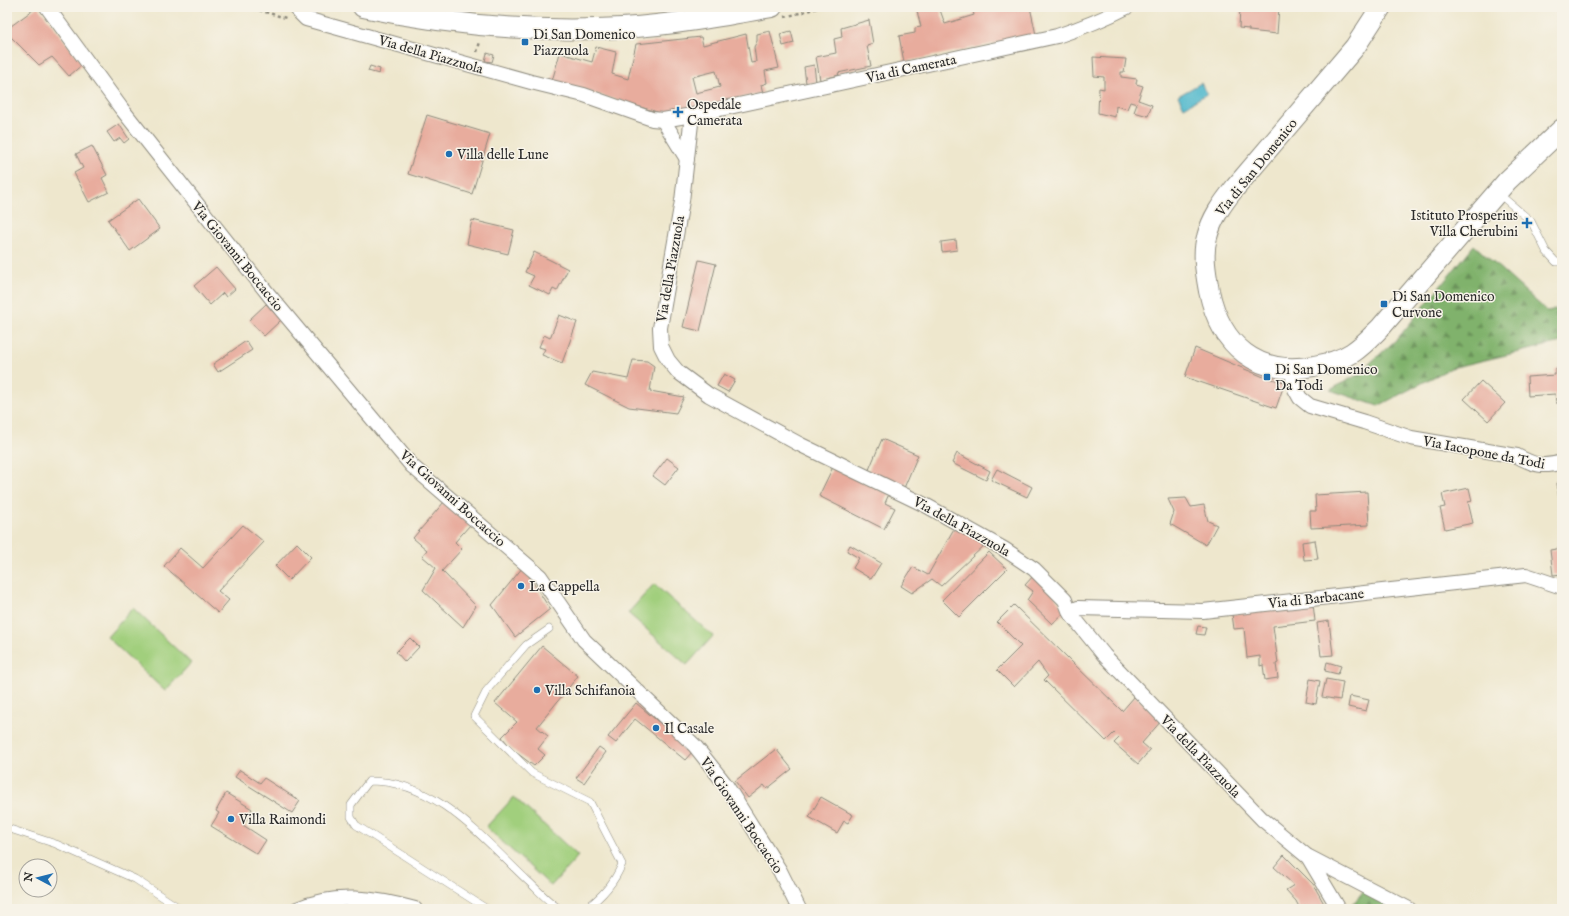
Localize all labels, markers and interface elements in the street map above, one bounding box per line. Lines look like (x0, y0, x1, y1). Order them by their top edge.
place label: Di San Domenico Piazzuola (533, 26, 636, 60)
street label: Via della Piazzuola (375, 31, 486, 79)
marker: Di San Domenico Piazzuola (520, 37, 530, 47)
street label: Via di Camerata (864, 50, 959, 88)
place label: Ospedale Camerata (687, 96, 743, 130)
marker: Ospedale Camerata (672, 106, 684, 118)
street label: Via di San Domenico (1211, 115, 1302, 221)
place label: Villa delle Lune (456, 146, 549, 164)
marker: Villa delle Lune (444, 149, 454, 159)
street label: Via Giovanni Boccaccio (187, 197, 287, 316)
place label: Istituto Prosperius Villa Cherubini (1410, 207, 1518, 241)
street label: Via della Piazzuola (653, 213, 689, 325)
marker: Istituto Prosperius Villa Cherubini (1521, 217, 1533, 229)
place label: Di San Domenico Curvone (1392, 288, 1495, 322)
marker: Di San Domenico Curvone (1379, 299, 1389, 309)
place label: Di San Domenico Da Todi (1275, 361, 1378, 395)
marker: Di San Domenico Da Todi (1262, 372, 1272, 382)
street label: Via Iacopone da Todi (1420, 432, 1547, 474)
street label: Via Giovanni Boccaccio (395, 446, 509, 551)
street label: Via della Piazzuola (909, 492, 1014, 561)
place label: La Cappella (529, 578, 600, 596)
marker: La Cappella (516, 581, 526, 591)
street label: Via di Barbacane (1266, 585, 1365, 613)
place label: Villa Schifanoia (544, 682, 636, 700)
marker: Villa Schifanoia (532, 685, 542, 695)
street label: Via della Piazzuola (1156, 711, 1245, 803)
place label: Il Casale (664, 720, 715, 738)
marker: Il Casale (651, 723, 661, 733)
street label: Via Giovanni Boccaccio (695, 753, 787, 877)
place label: Villa Raimondi (238, 811, 326, 829)
marker: Villa Raimondi (226, 814, 236, 824)
north arrow (18, 858, 58, 898)
text: N (21, 871, 37, 883)

